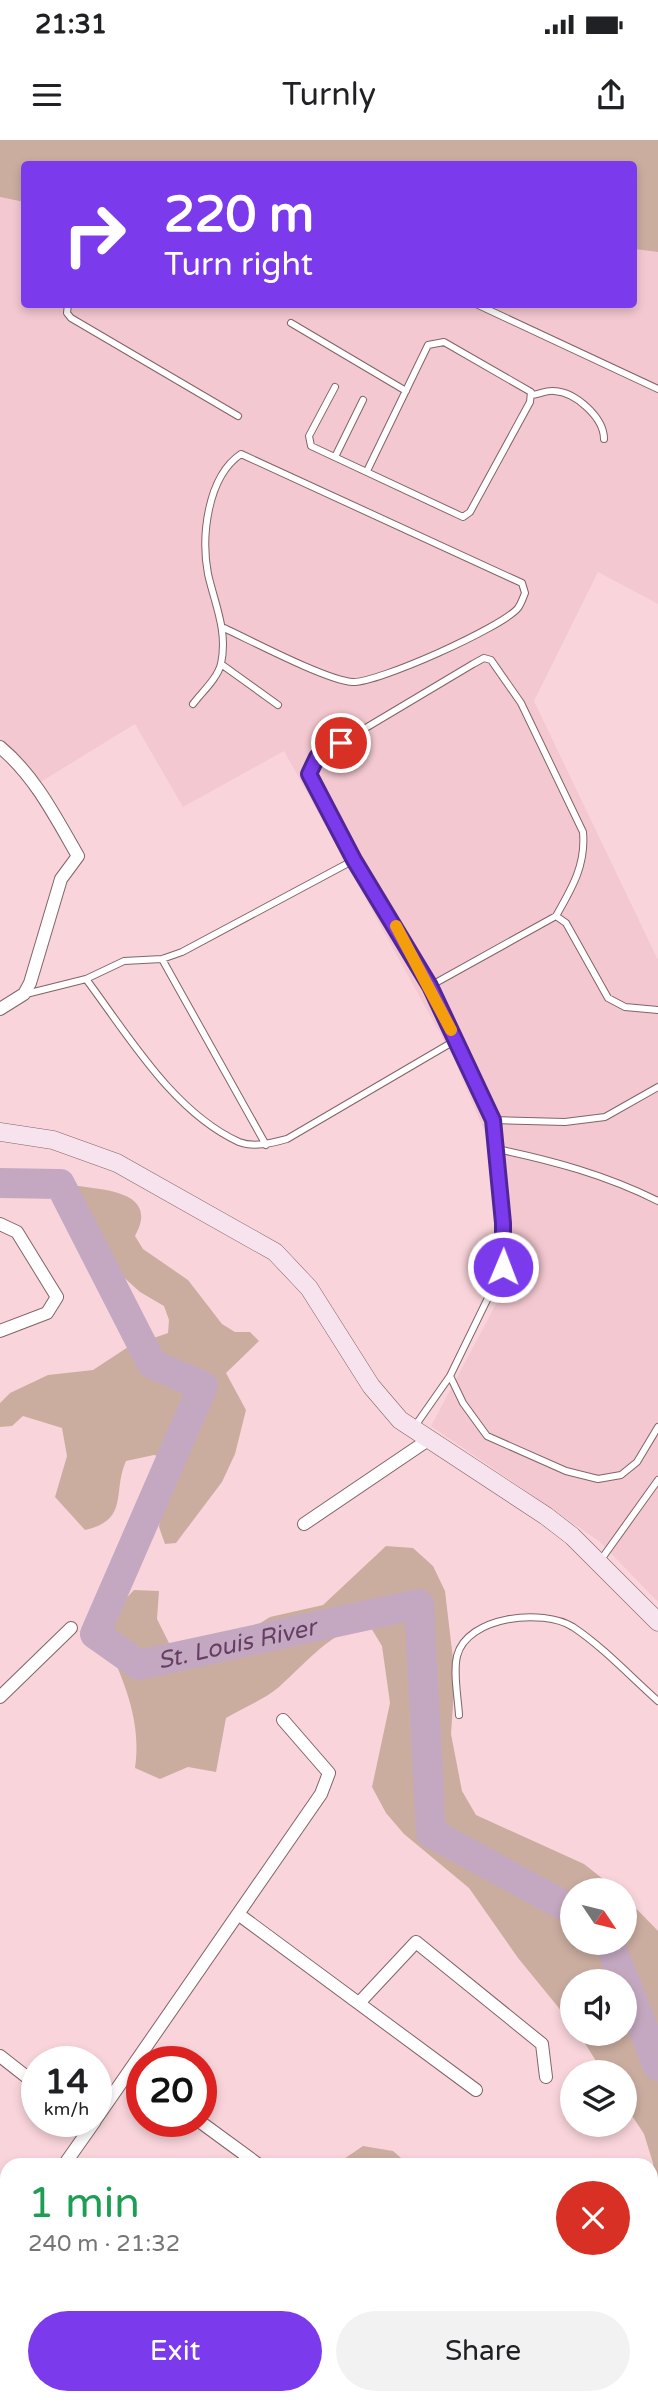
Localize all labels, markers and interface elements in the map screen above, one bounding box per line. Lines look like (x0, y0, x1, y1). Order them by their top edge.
text: 21:31 (35, 9, 107, 40)
icon: menu (28, 76, 66, 114)
text: Turnly (282, 76, 376, 114)
icon: share (592, 76, 630, 114)
text: 220 m (164, 186, 314, 245)
icon: right (49, 189, 140, 280)
text: Turn right (164, 246, 313, 284)
pin (311, 713, 371, 773)
icon: arrive (322, 724, 360, 762)
position arrow (466, 1230, 540, 1304)
water label: St. Louis River (155, 1612, 321, 1676)
north arrow (560, 1878, 637, 1955)
map controls (560, 1878, 637, 2137)
button: sound (560, 1969, 637, 2046)
speed limit sign: 20 (126, 2046, 217, 2137)
button: layers (560, 2060, 637, 2137)
text: 14 (45, 2061, 88, 2103)
text: km/h (44, 2098, 89, 2120)
text: 1 min (28, 2178, 140, 2229)
button: close (556, 2181, 630, 2255)
text: 240 m · 21:32 (28, 2230, 180, 2258)
button: Exit (28, 2311, 322, 2391)
button: Share (336, 2311, 630, 2391)

